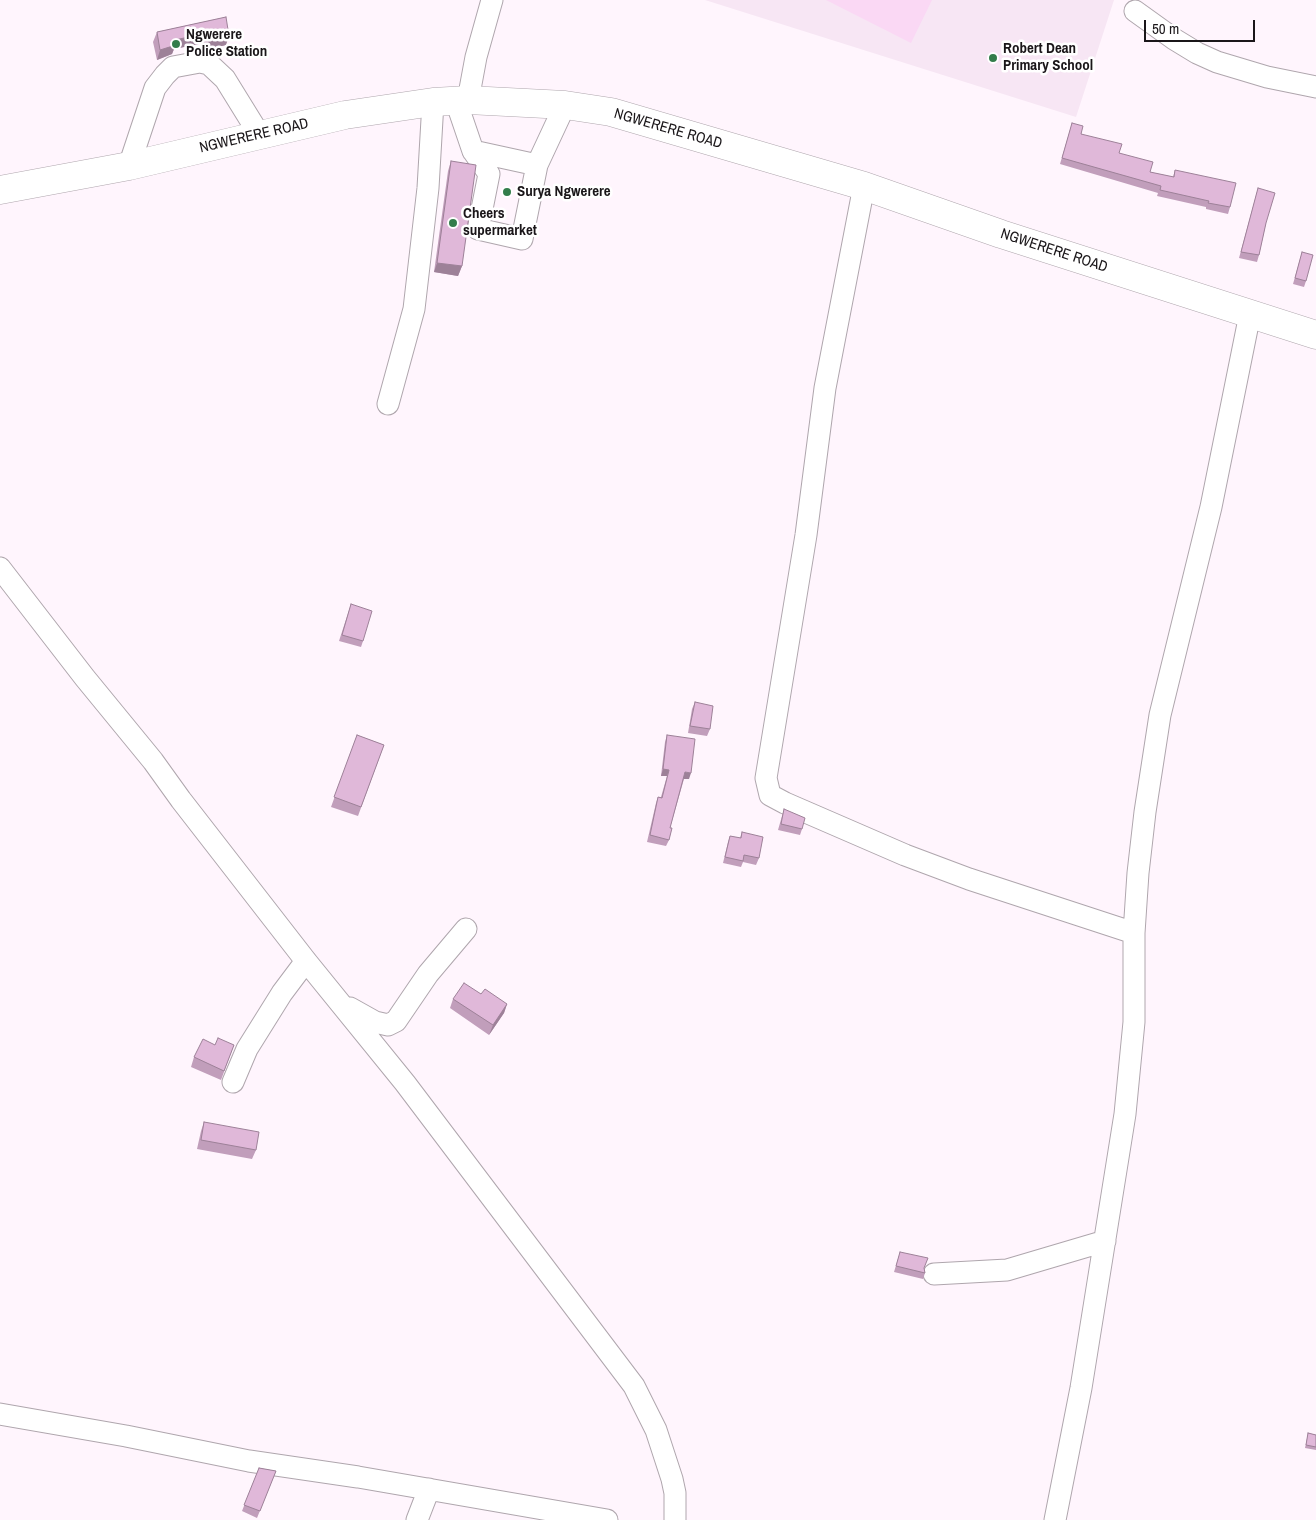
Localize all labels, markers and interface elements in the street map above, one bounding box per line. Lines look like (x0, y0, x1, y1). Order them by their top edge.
scale bar (1146, 10, 1257, 42)
text: 50 m (1152, 18, 1179, 39)
place label: Ngwerere Police Station (186, 26, 267, 61)
marker: Ngwerere Police Station (170, 38, 182, 50)
place label: Robert Dean Primary School (1003, 40, 1093, 75)
marker: Robert Dean Primary School (987, 52, 999, 64)
street label: NGWERERE ROAD (612, 105, 724, 153)
street label: NGWERERE ROAD (198, 115, 310, 157)
place label: Surya Ngwerere (517, 183, 611, 201)
marker: Surya Ngwerere (501, 186, 513, 198)
place label: Cheers supermarket (463, 205, 537, 240)
marker: Cheers supermarket (447, 217, 459, 229)
street label: NGWERERE ROAD (998, 225, 1110, 277)

